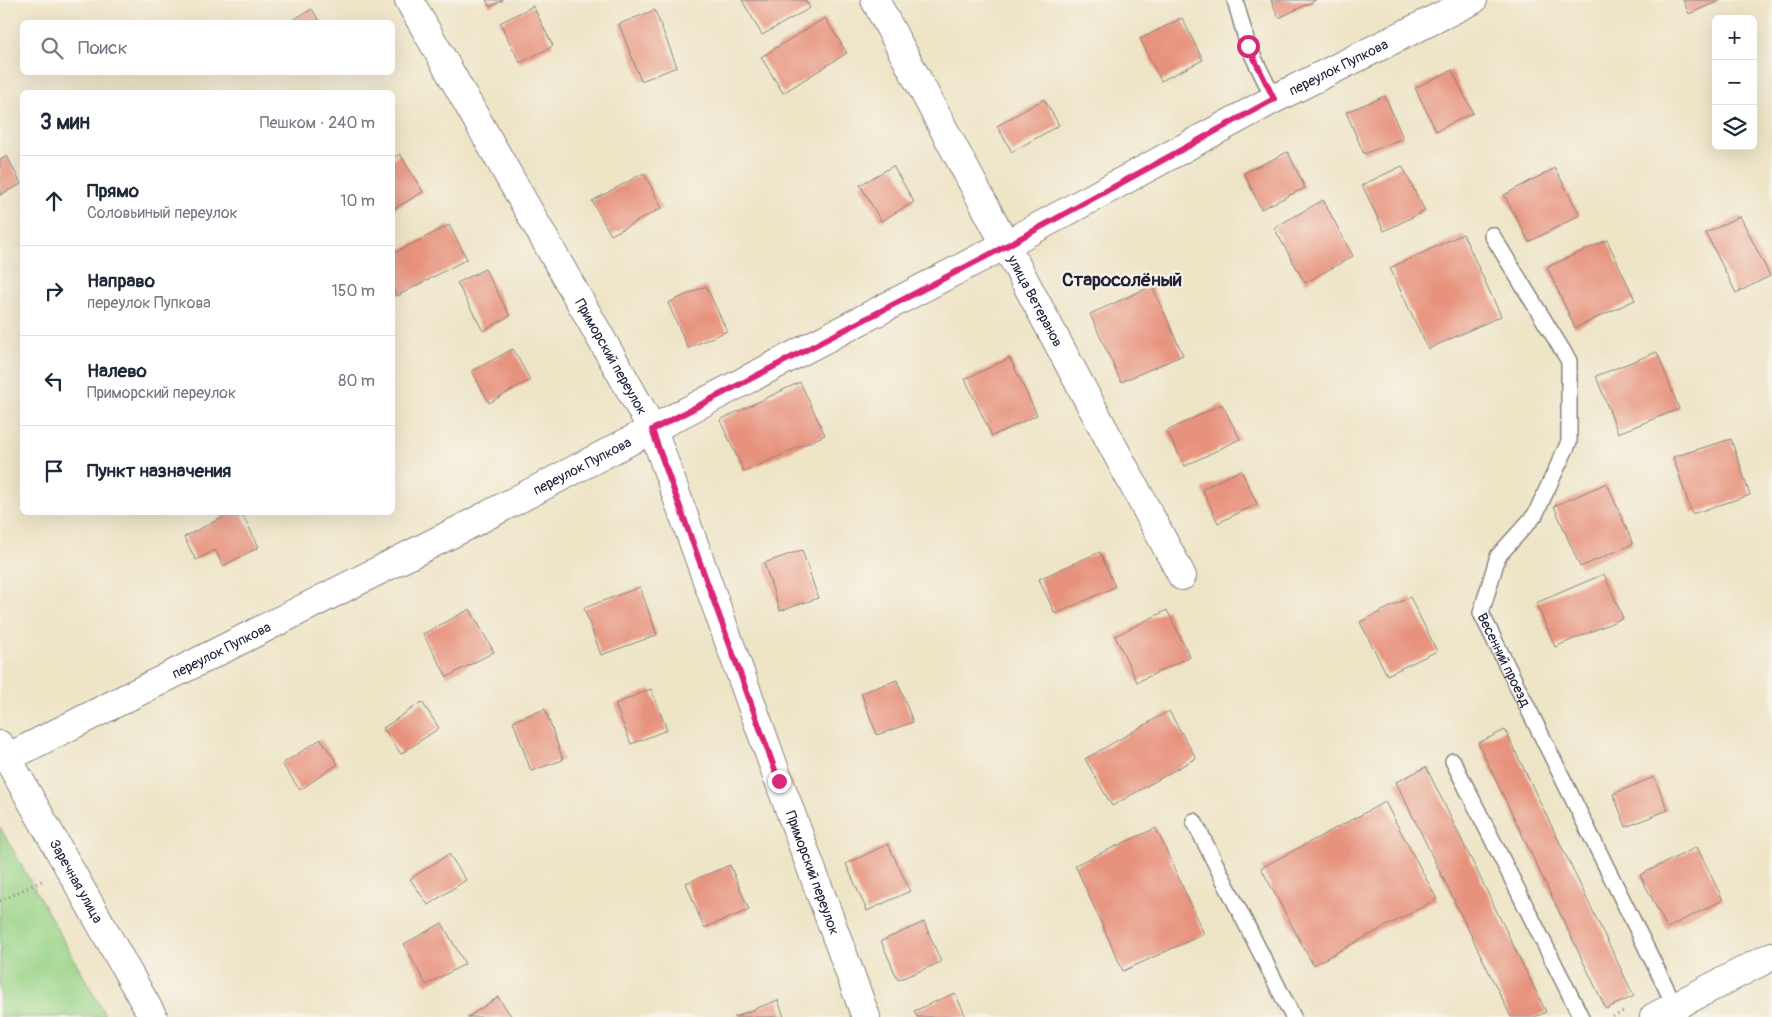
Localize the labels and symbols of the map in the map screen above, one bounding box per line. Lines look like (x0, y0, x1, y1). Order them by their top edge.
route start (1237, 35, 1260, 58)
street label: переулок Пупкова (1286, 36, 1391, 99)
street label: улица Ветеранов (1003, 252, 1066, 350)
district label: Староcолёный (1062, 268, 1182, 292)
street label: Приморский переулок (571, 296, 651, 418)
street label: переулок Пупкова (530, 434, 634, 499)
street label: Весенний проезд (1473, 610, 1534, 710)
street label: переулок Пупкова (169, 618, 274, 682)
route end (768, 770, 791, 793)
street label: Приморский переулок (782, 809, 843, 937)
street label: Заречная улица (46, 836, 106, 926)

